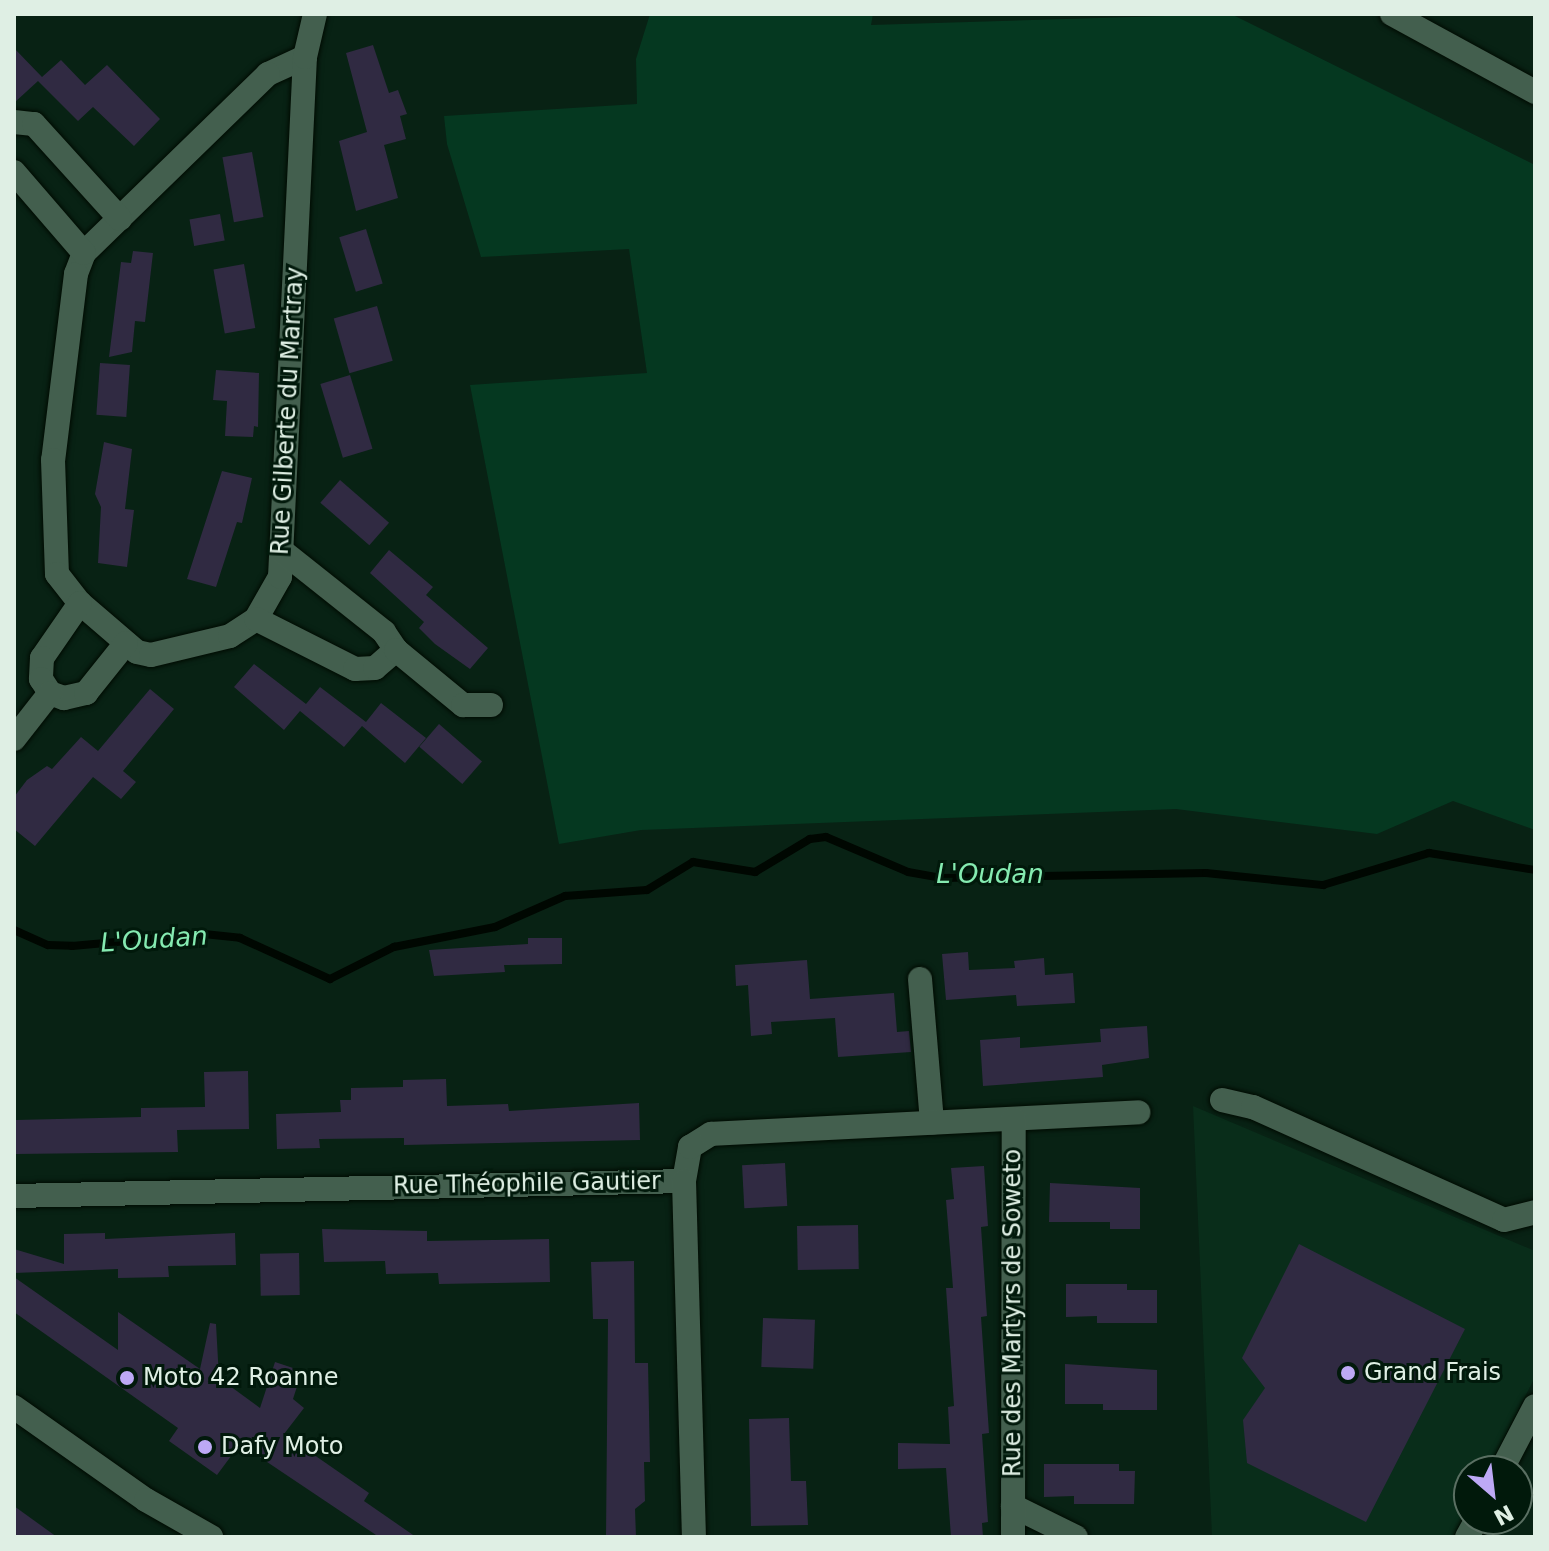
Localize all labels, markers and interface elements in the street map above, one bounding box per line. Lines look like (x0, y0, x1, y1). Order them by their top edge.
street label: Rue Gilberte du Martray (266, 266, 310, 556)
water label: L'Oudan (936, 859, 1044, 891)
water label: L'Oudan (99, 921, 209, 959)
street label: Rue des Martyrs de Soweto (999, 1149, 1027, 1477)
street label: Rue Théophile Gautier (393, 1167, 661, 1201)
place label: Grand Frais (1364, 1359, 1501, 1387)
place label: Moto 42 Roanne (143, 1364, 338, 1392)
marker: Grand Frais (1339, 1364, 1357, 1382)
marker: Moto 42 Roanne (118, 1369, 136, 1387)
place label: Dafy Moto (221, 1433, 344, 1461)
marker: Dafy Moto (196, 1438, 214, 1456)
north arrow (1453, 1455, 1533, 1535)
text: N (1490, 1500, 1518, 1530)

